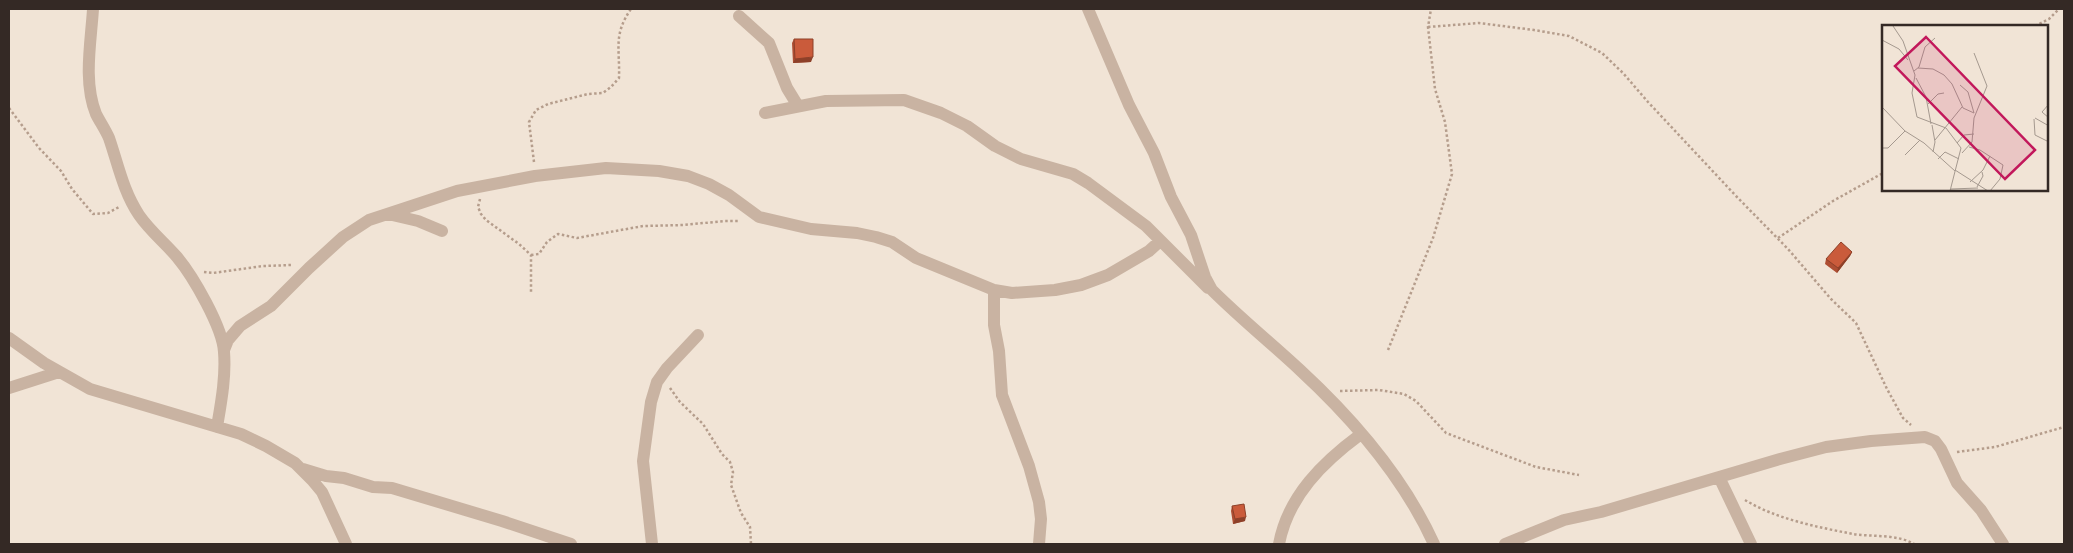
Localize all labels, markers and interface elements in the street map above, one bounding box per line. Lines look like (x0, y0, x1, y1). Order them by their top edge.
inset map (1882, 25, 2048, 191)

